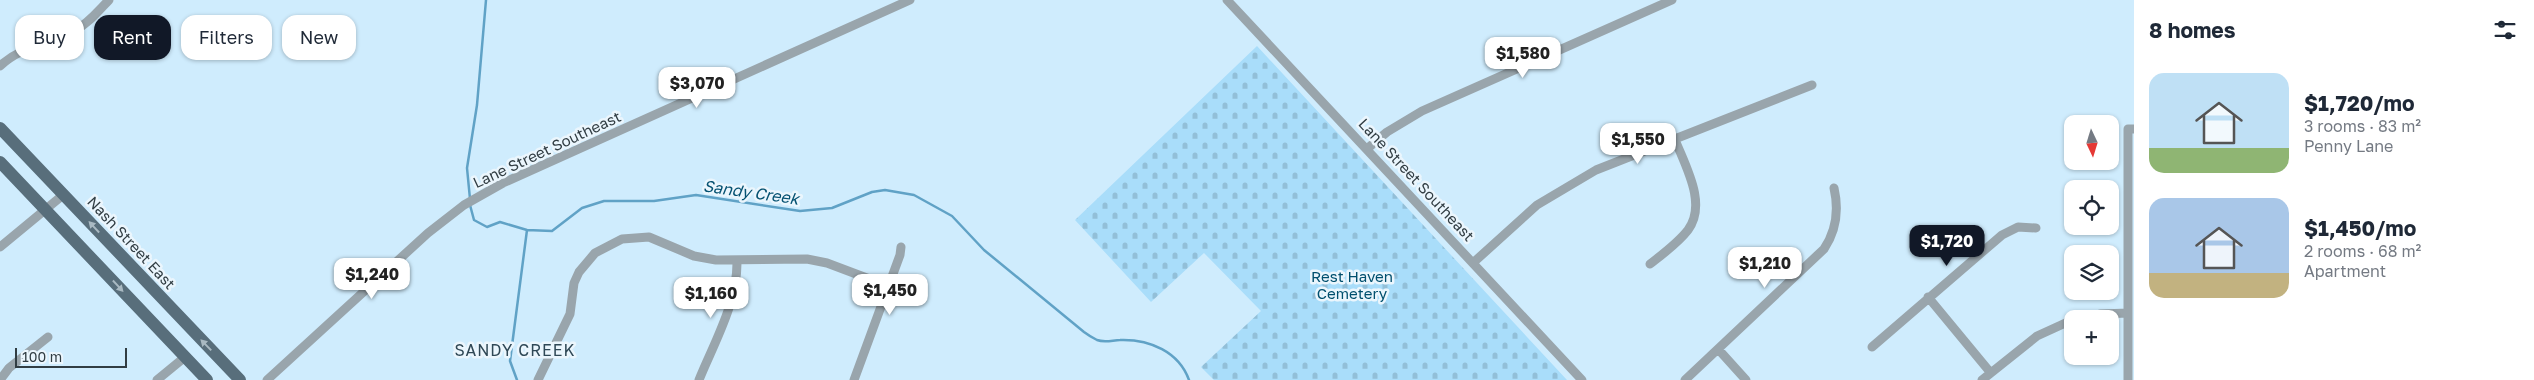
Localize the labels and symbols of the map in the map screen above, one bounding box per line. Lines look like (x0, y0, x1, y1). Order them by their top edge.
pin: $1,580 (1482, 36, 1564, 79)
pin: $3,070 (656, 66, 738, 109)
street label: Lane Street Southeast (470, 107, 623, 191)
street label: Lane Street Southeast (1355, 114, 1478, 244)
north arrow (2064, 115, 2119, 170)
pin: $1,550 (1597, 122, 1679, 165)
water label: Sandy Creek (702, 175, 802, 209)
street label: Nash Street East (84, 192, 179, 292)
one-way arrow (88, 222, 100, 234)
pin: $1,720 (1906, 224, 1988, 267)
pin: $1,210 (1724, 246, 1806, 289)
pin: $1,240 (331, 258, 413, 300)
park label: Rest Haven Cemetery (1311, 267, 1393, 302)
pin: $1,450 (849, 274, 931, 316)
pin: $1,160 (670, 276, 752, 319)
one-way arrow (112, 280, 124, 292)
one-way arrow (200, 339, 212, 351)
district label: SANDY CREEK (454, 340, 576, 360)
scale bar (15, 345, 128, 368)

